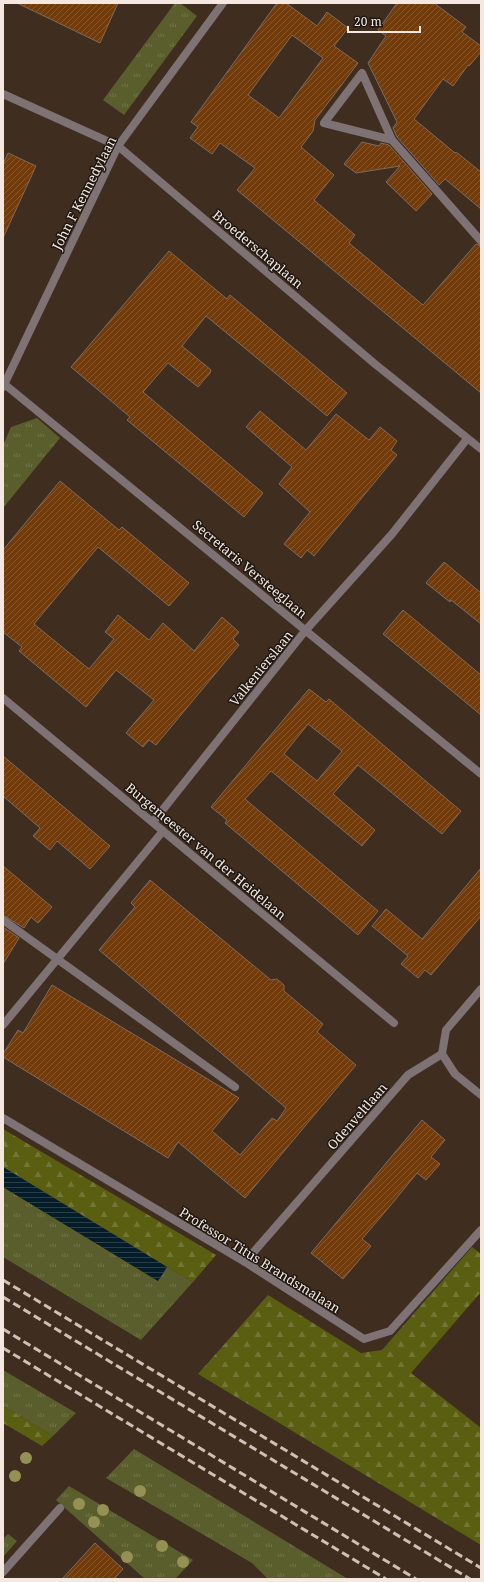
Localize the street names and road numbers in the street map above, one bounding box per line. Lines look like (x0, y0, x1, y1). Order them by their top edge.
street label: John F Kennedylaan (47, 133, 121, 254)
street label: Broederschaplaan (209, 206, 308, 293)
street label: Secretaris Versteeglaan (189, 516, 312, 623)
street label: Valkenierslaan (225, 626, 297, 709)
street label: Burgemeester van der Heidelaan (122, 778, 291, 924)
street label: Odenveltlaan (323, 1078, 391, 1153)
street label: Professor Titus Brandsmalaan (176, 1203, 344, 1317)

